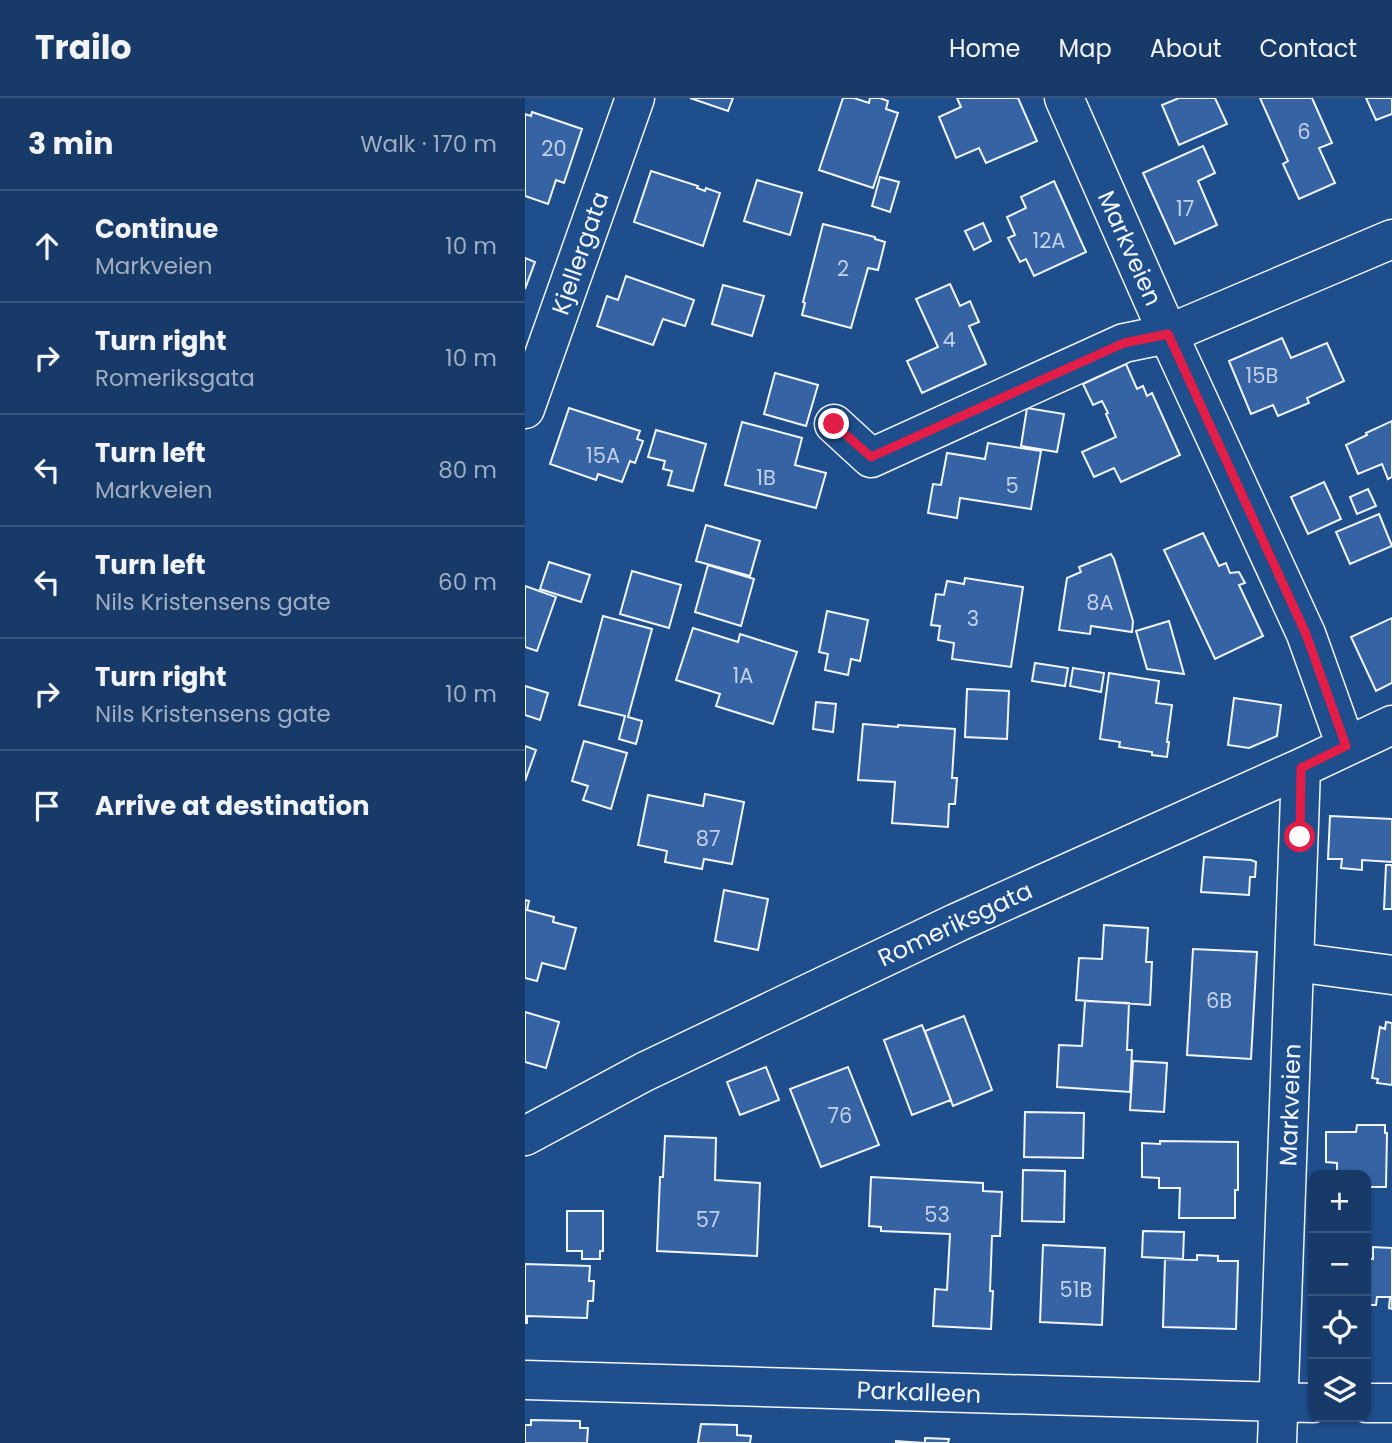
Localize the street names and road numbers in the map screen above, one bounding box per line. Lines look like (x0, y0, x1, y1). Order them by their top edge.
street label: Markveien (1090, 185, 1170, 311)
street label: Kjellergata (544, 187, 616, 319)
street label: Romeriksgata (872, 874, 1038, 974)
street label: Markveien (1271, 1043, 1309, 1167)
street label: Parkalleen (856, 1373, 982, 1411)

